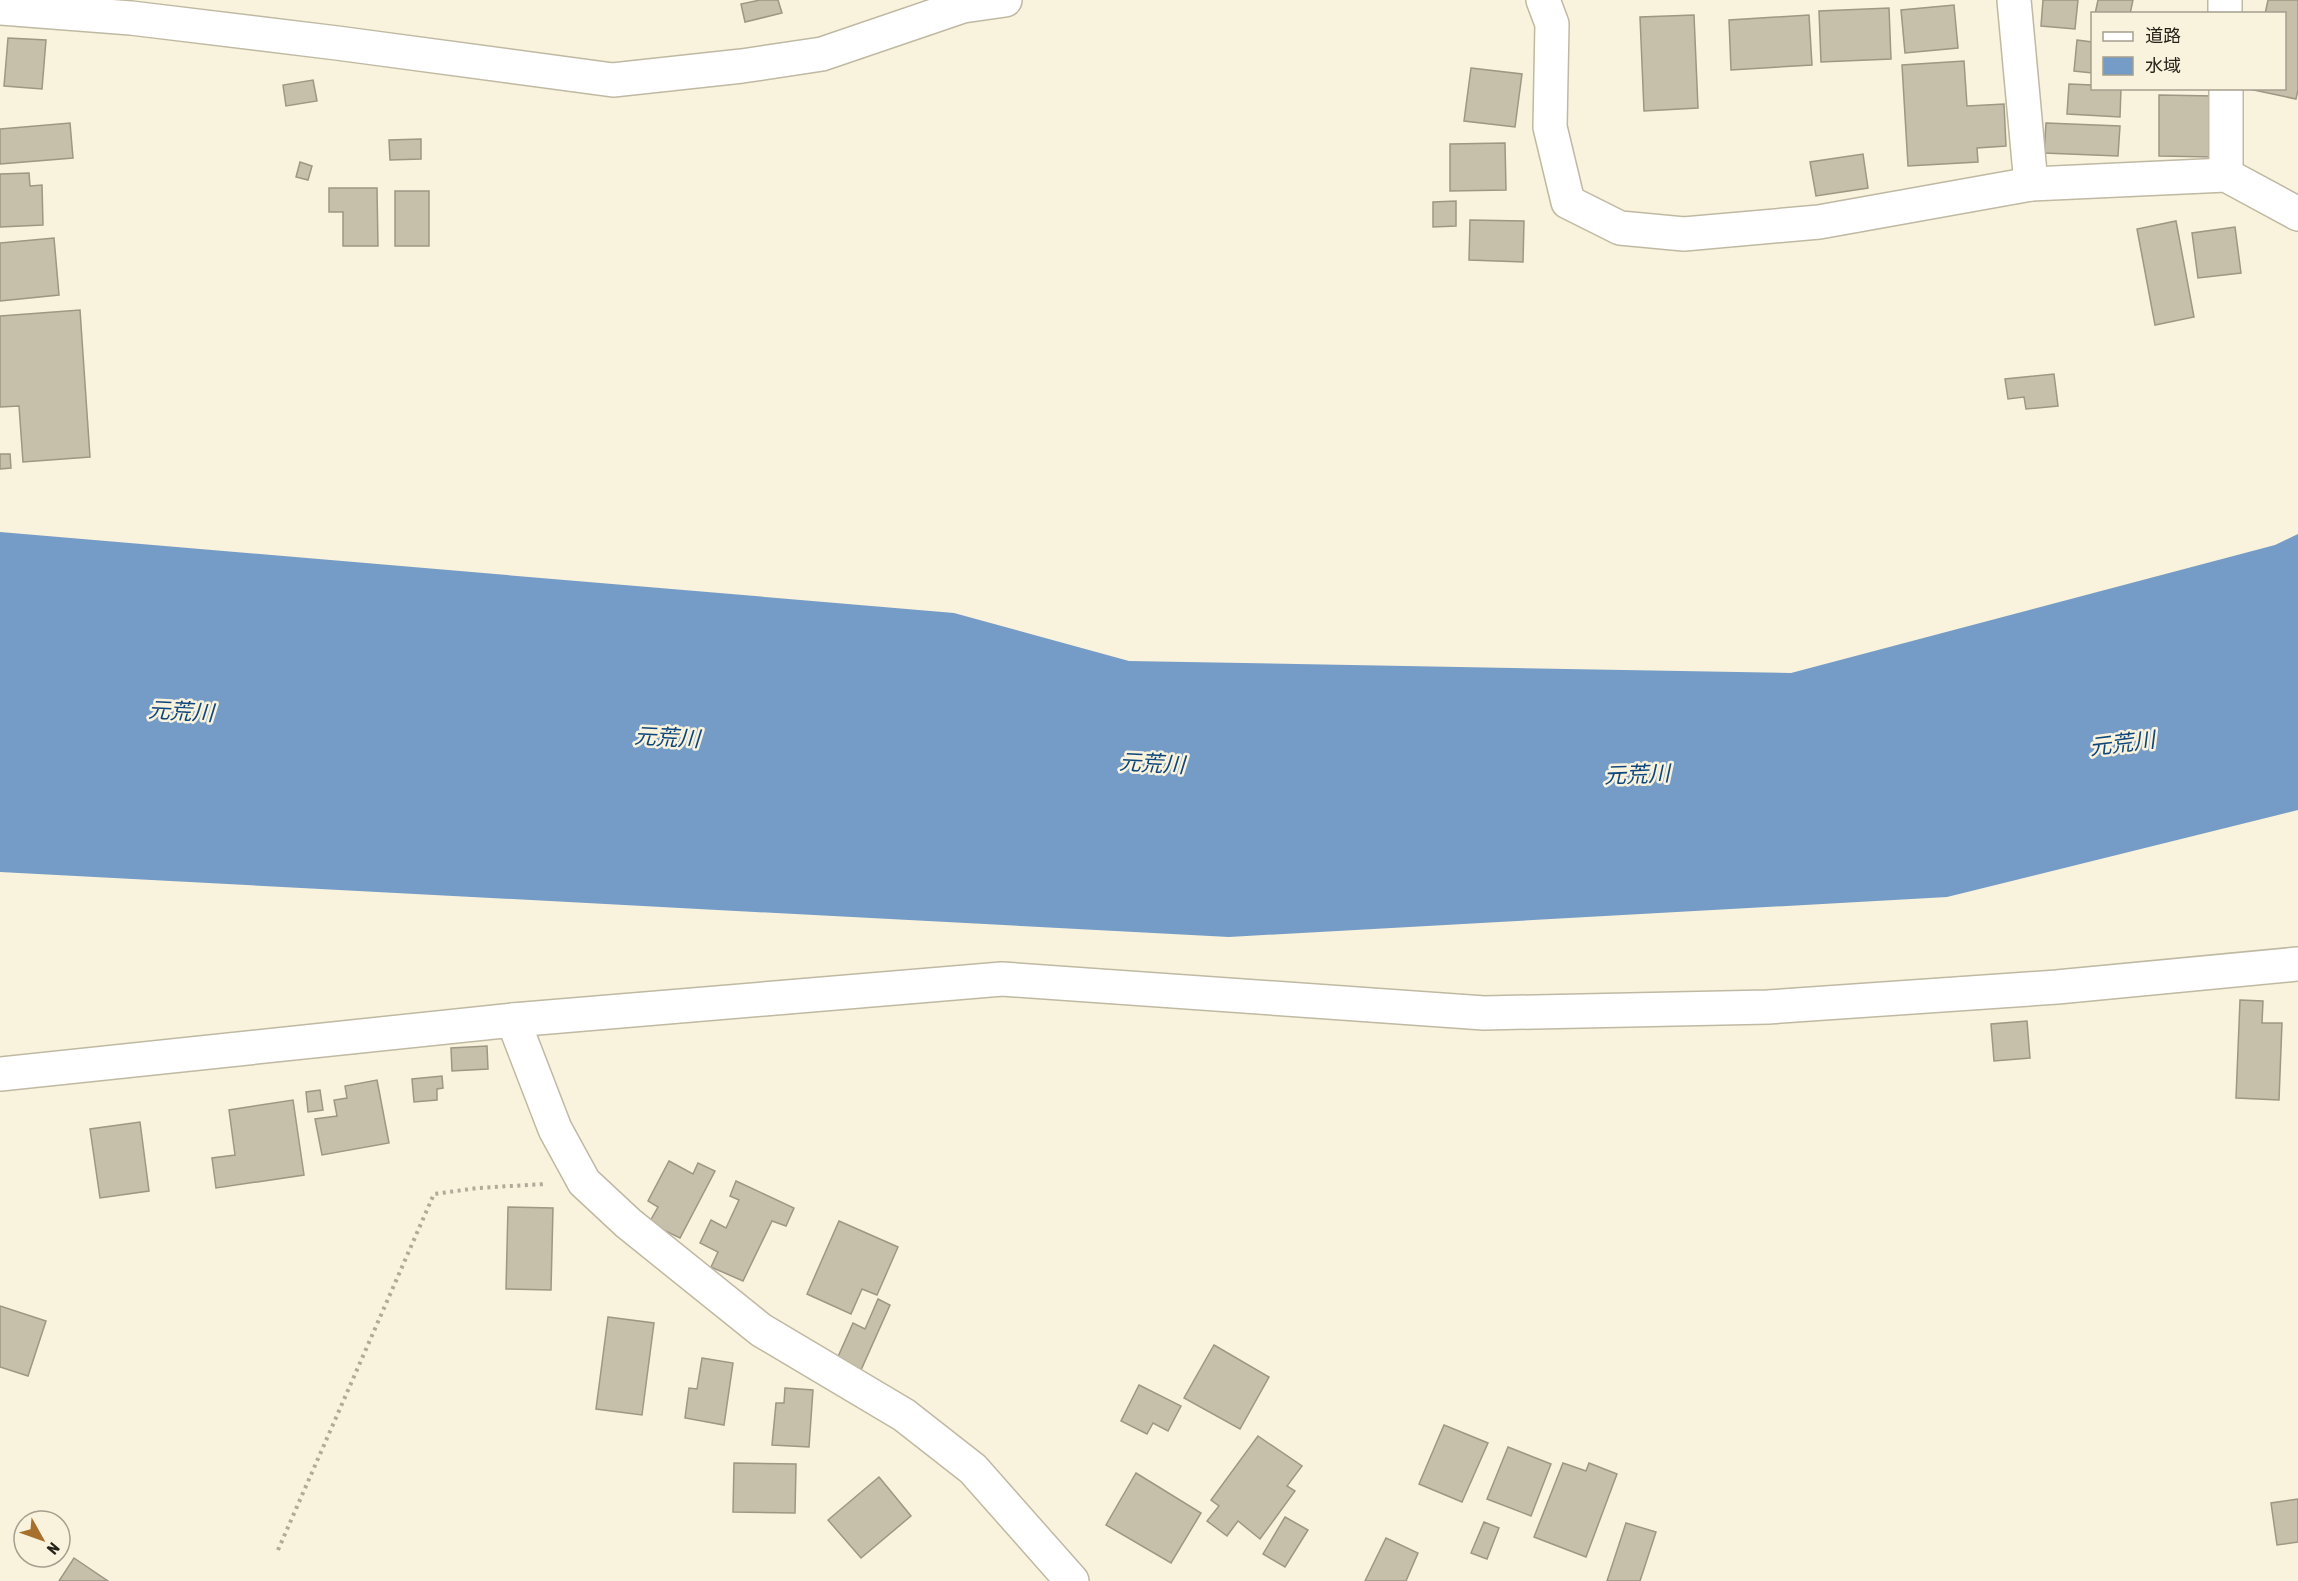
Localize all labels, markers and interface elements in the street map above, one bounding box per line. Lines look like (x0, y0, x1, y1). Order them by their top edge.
legend (2091, 12, 2286, 90)
text: 道路 (2145, 25, 2181, 46)
text: 水域 (2145, 55, 2181, 76)
water label: 元荒川 (147, 696, 217, 726)
water label: 元荒川 (633, 722, 703, 752)
water label: 元荒川 (2088, 726, 2158, 760)
water label: 元荒川 (1118, 748, 1188, 778)
water label: 元荒川 (1604, 760, 1672, 788)
north arrow (12, 1509, 72, 1569)
text: N (44, 1539, 63, 1558)

